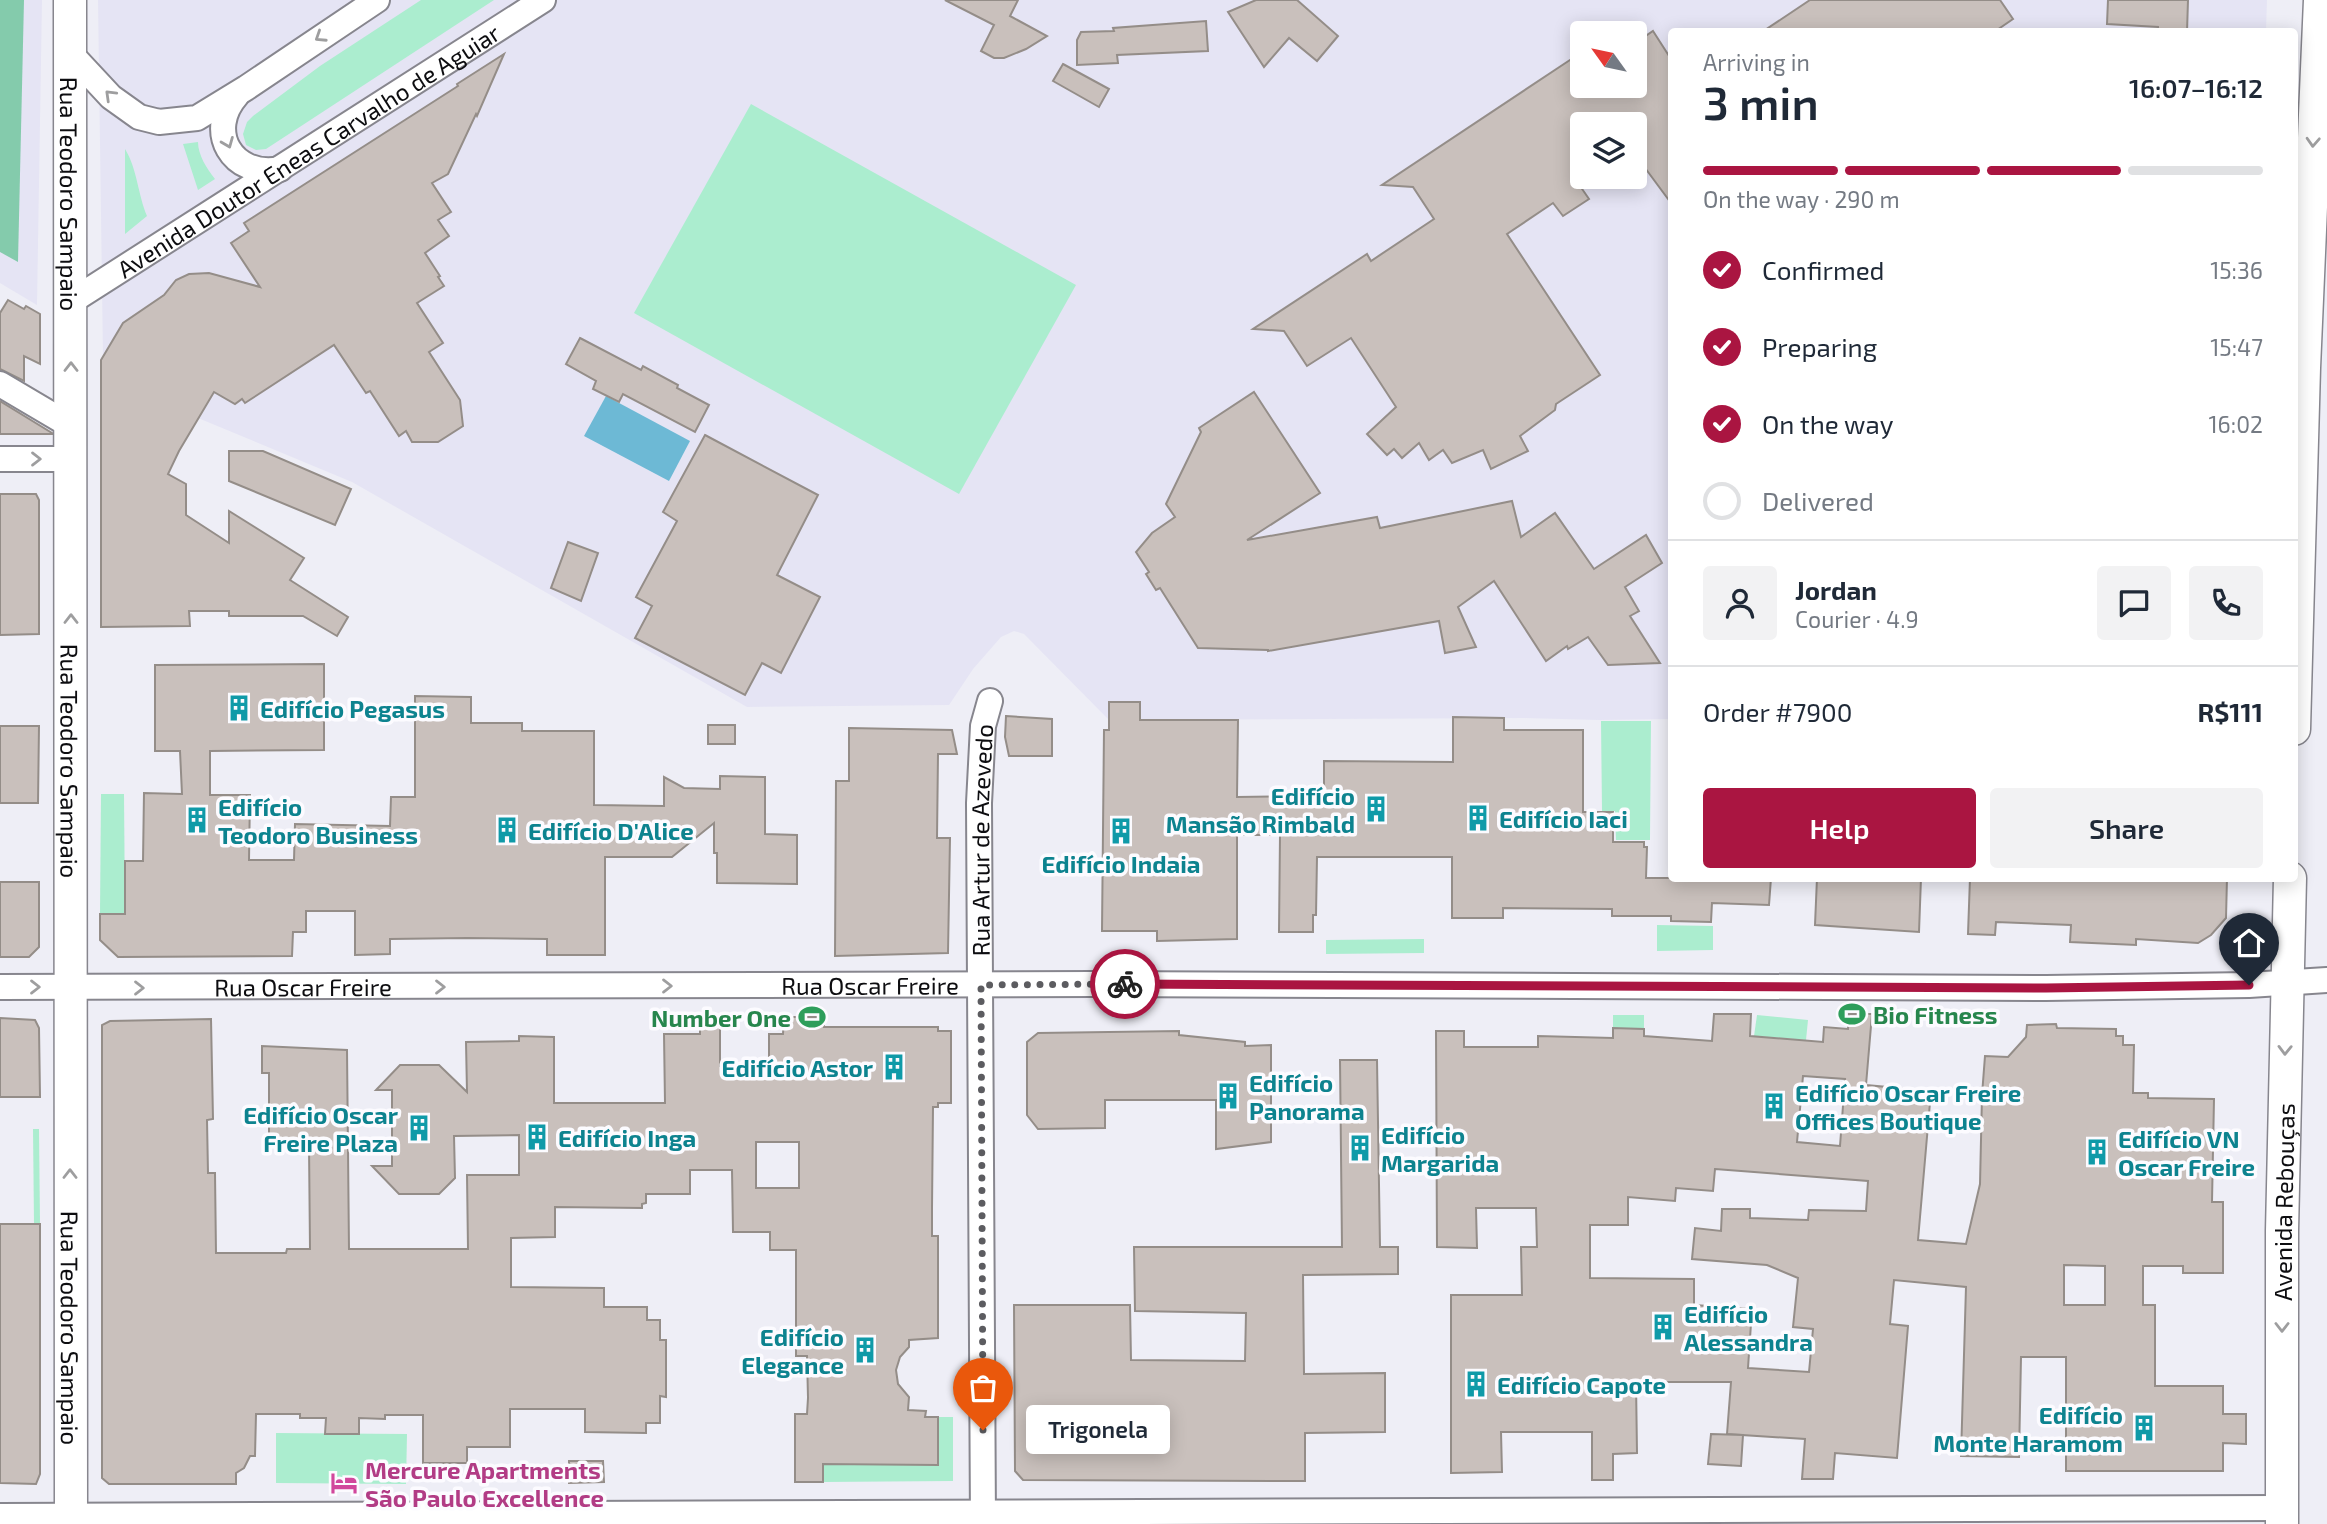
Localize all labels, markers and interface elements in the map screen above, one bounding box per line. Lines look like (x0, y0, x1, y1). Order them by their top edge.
street label: Avenida Doutor Eneas Carvalho de Aguiar (111, 17, 505, 283)
north arrow (1570, 21, 1647, 98)
map controls (1570, 21, 1647, 189)
one-way arrow (315, 29, 328, 42)
text: Arriving in (1703, 48, 1810, 76)
text: 16:07–16:12 (2129, 72, 2263, 103)
text: 3 min (1703, 74, 1819, 129)
street label: Rua Teodoro Sampaio (56, 77, 85, 311)
one-way arrow (105, 90, 118, 103)
button: layers (1570, 112, 1647, 189)
one-way arrow (220, 136, 234, 148)
one-way arrow (2306, 136, 2321, 147)
text: On the way · 290 m (1703, 185, 1900, 213)
icon: check (1703, 251, 1741, 289)
text: Confirmed (1762, 254, 1885, 285)
text: 15:36 (2210, 256, 2263, 284)
icon: check (1703, 328, 1741, 366)
text: Preparing (1762, 331, 1877, 362)
text: 15:47 (2210, 333, 2263, 361)
one-way arrow (63, 361, 79, 372)
icon: check (1703, 405, 1741, 443)
text: On the way (1762, 408, 1893, 439)
text: 16:02 (2208, 410, 2263, 438)
one-way arrow (31, 451, 41, 467)
text: Delivered (1762, 485, 1874, 516)
button: person (1703, 566, 1777, 640)
button: chat (2097, 566, 2171, 640)
button: phone (2189, 566, 2263, 640)
text: Jordan (1795, 574, 1877, 605)
text: Courier · 4.9 (1795, 605, 1919, 633)
one-way arrow (63, 613, 79, 624)
street label: Rua Teodoro Sampaio (56, 644, 85, 878)
building icon: Edifício Pegasus (224, 693, 254, 723)
place label: Edifício Pegasus (260, 694, 445, 723)
text: Order #7900 (1703, 696, 1852, 727)
text: R$111 (2197, 696, 2263, 727)
street label: Rua Artur de Azevedo (964, 723, 998, 956)
place label: Edifício Mansão Rimbald (1166, 781, 1355, 838)
button: Help (1703, 788, 1976, 868)
button: Share (1990, 788, 2263, 868)
place label: Edifício Teodoro Business (218, 792, 418, 849)
building icon: Edifício Mansão Rimbald (1361, 794, 1391, 824)
building icon: Edifício Iaci (1463, 803, 1493, 833)
place label: Edifício Iaci (1499, 804, 1628, 833)
building icon: Edifício Teodoro Business (182, 805, 212, 835)
building icon: Edifício D'Alice (492, 815, 522, 845)
place label: Edifício D'Alice (528, 816, 694, 845)
building icon: Edifício Indaia (1106, 816, 1136, 846)
place label: Edifício Indaia (1041, 849, 1201, 878)
pin (2219, 913, 2279, 985)
icon: home (2230, 924, 2268, 962)
courier (1090, 949, 1160, 1019)
icon: bike (1106, 965, 1144, 1003)
street label: Rua Oscar Freire (781, 970, 959, 999)
street label: Rua Oscar Freire (214, 971, 392, 1001)
one-way arrow (662, 978, 673, 994)
one-way arrow (30, 979, 41, 995)
one-way arrow (435, 979, 445, 995)
one-way arrow (134, 980, 144, 996)
sports icon: Bio Fitness (1837, 999, 1867, 1029)
place label: Bio Fitness (1873, 1000, 1998, 1029)
sports icon: Number One (797, 1002, 827, 1032)
place label: Number One (651, 1003, 791, 1032)
one-way arrow (2278, 1045, 2293, 1056)
building icon: Edifício Astor (879, 1052, 909, 1082)
place label: Edifício Astor (722, 1053, 874, 1082)
place label: Edifício Panorama (1249, 1068, 1365, 1125)
place label: Edifício Oscar Freire Offices Boutique (1795, 1078, 2021, 1135)
building icon: Edifício Panorama (1213, 1081, 1243, 1111)
building icon: Edifício Oscar Freire Offices Boutique (1759, 1091, 1789, 1121)
place label: Edifício Oscar Freire Plaza (243, 1100, 399, 1157)
street label: Avenida Rebouças (2268, 1103, 2300, 1301)
building icon: Edifício Oscar Freire Plaza (404, 1113, 434, 1143)
place label: Edifício Margarida (1381, 1120, 1499, 1177)
building icon: Edifício Inga (522, 1122, 552, 1152)
place label: Edifício Inga (558, 1123, 696, 1152)
place label: Edifício VN Oscar Freire (2118, 1124, 2255, 1181)
building icon: Edifício Margarida (1345, 1133, 1375, 1163)
building icon: Edifício VN Oscar Freire (2082, 1137, 2112, 1167)
one-way arrow (62, 1169, 78, 1179)
street label: Rua Teodoro Sampaio (56, 1211, 85, 1445)
place label: Edifício Alessandra (1684, 1299, 1813, 1356)
building icon: Edifício Alessandra (1648, 1312, 1678, 1342)
place label: Edifício Elegance (741, 1322, 844, 1379)
one-way arrow (2274, 1322, 2290, 1333)
building icon: Edifício Elegance (850, 1335, 880, 1365)
pin (953, 1358, 1013, 1430)
icon: bag (964, 1369, 1002, 1407)
building icon: Edifício Capote (1461, 1369, 1491, 1399)
place label: Edifício Capote (1497, 1370, 1666, 1399)
place label: Edifício Monte Haramom (1933, 1400, 2123, 1457)
callout: Trigonela (1025, 1406, 1168, 1454)
building icon: Edifício Monte Haramom (2129, 1413, 2159, 1443)
text: Trigonela (1048, 1415, 1148, 1443)
place label: Mercure Apartments São Paulo Excellence (365, 1455, 604, 1512)
hotel icon: Mercure Apartments São Paulo Excellence (329, 1468, 359, 1498)

